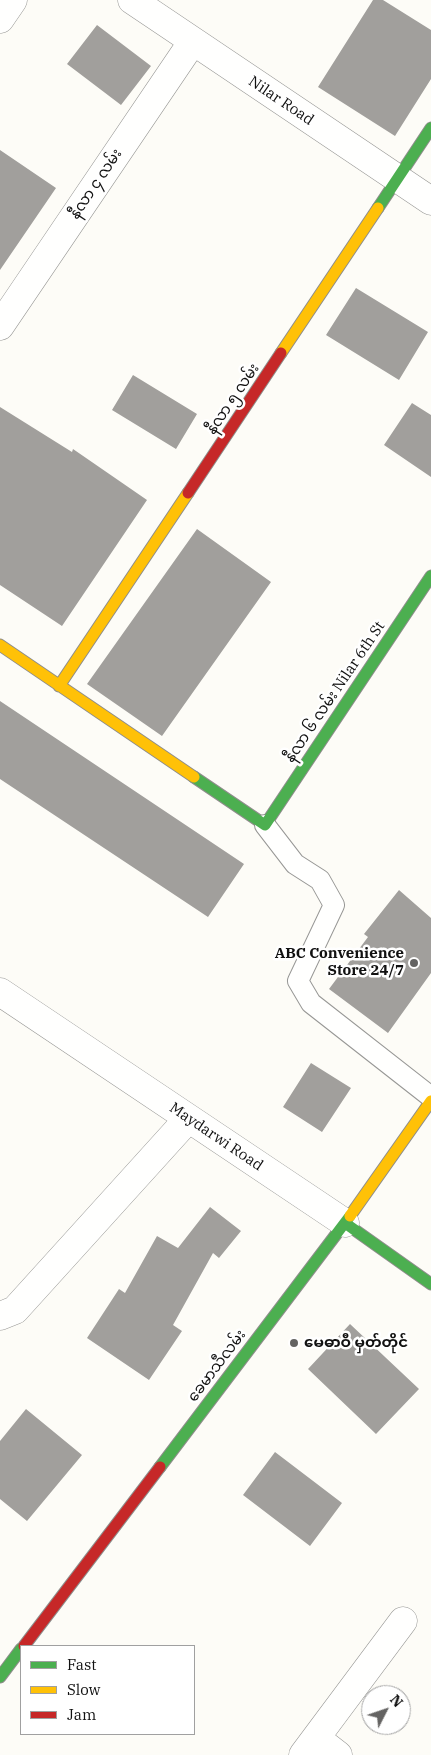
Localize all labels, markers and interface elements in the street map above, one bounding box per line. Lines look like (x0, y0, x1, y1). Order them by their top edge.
street label: Nilar Road (245, 73, 317, 129)
street label: နီလာ ၄ လမ်း (66, 146, 126, 222)
street label: နီလာ ၅ လမ်း (203, 360, 263, 438)
street label: နီလာ ၆ လမ်း Nilar 6th St (281, 618, 389, 766)
place label: ABC Convenience Store 24/7 (275, 945, 404, 980)
marker: ABC Convenience Store 24/7 (408, 957, 420, 969)
street label: Maydarwi Road (166, 1099, 266, 1175)
street label: ခေမာသီလမ်း (184, 1326, 250, 1406)
place label: မေဓာဝီ မှတ်တိုင် (304, 1334, 408, 1352)
marker: မေဓာဝီ မှတ်တိုင် (288, 1337, 300, 1349)
legend (20, 1645, 195, 1735)
text: Fast (67, 1655, 97, 1674)
text: Slow (67, 1680, 100, 1699)
north arrow (361, 1685, 411, 1735)
text: N (386, 1691, 407, 1711)
text: Jam (67, 1705, 96, 1724)

